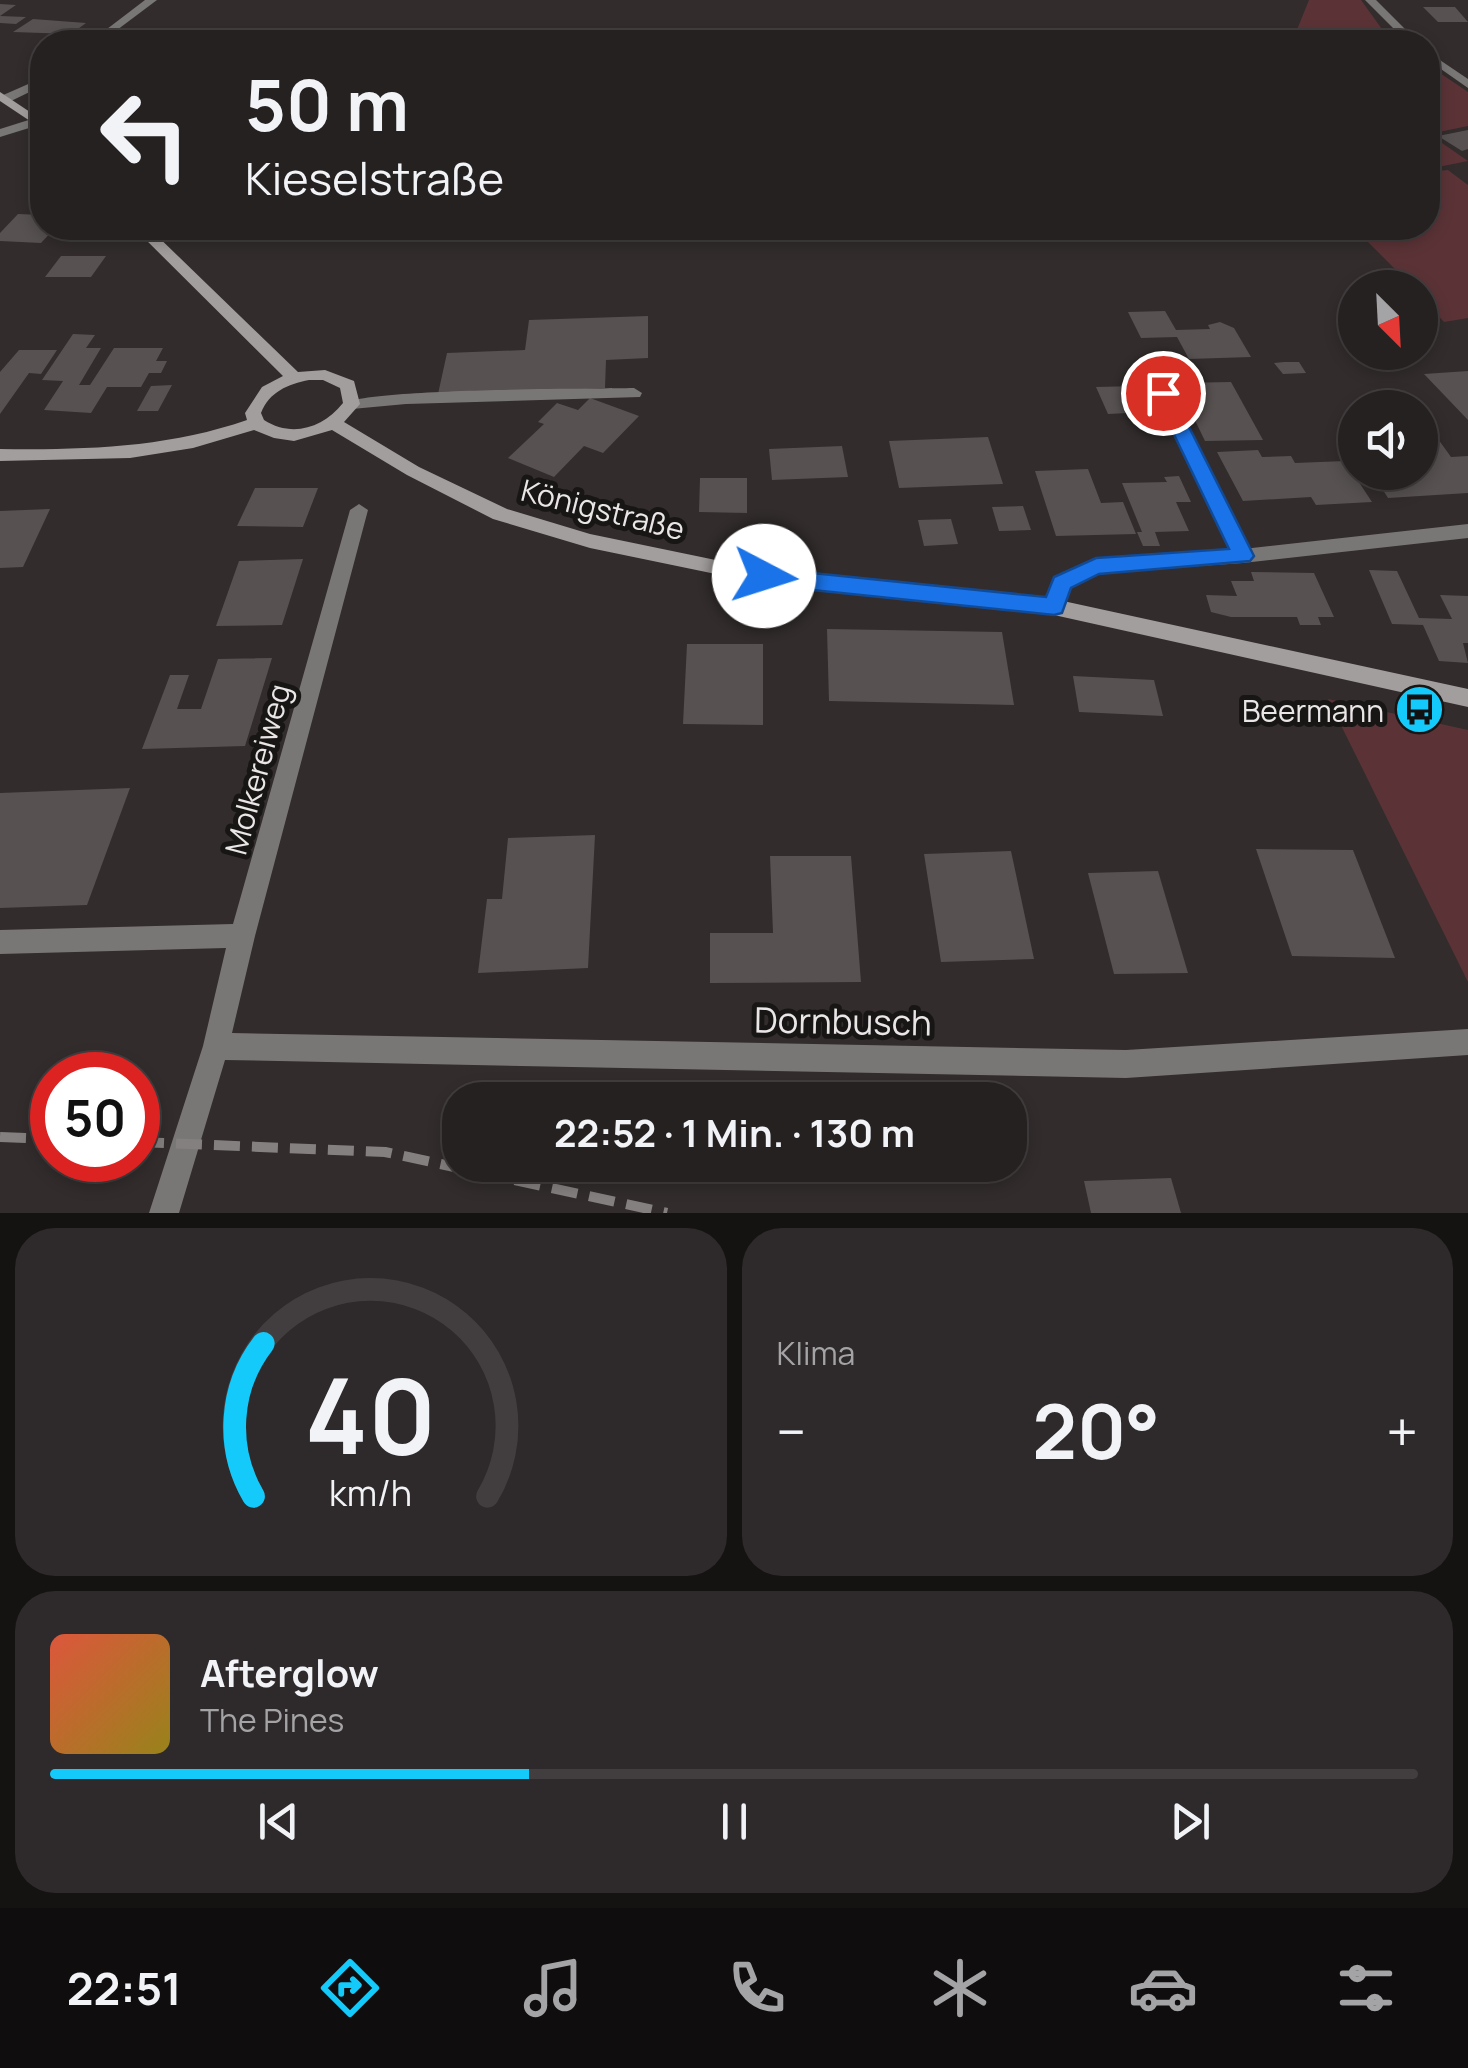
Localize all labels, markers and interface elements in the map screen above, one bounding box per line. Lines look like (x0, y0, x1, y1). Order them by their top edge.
text: 50 m (245, 56, 409, 152)
icon: left (80, 70, 210, 200)
text: Kieselstraße (245, 147, 504, 209)
north arrow (1338, 270, 1438, 370)
map controls (1338, 270, 1438, 490)
pin (1121, 351, 1206, 436)
icon: arrive (1136, 366, 1191, 421)
button: sound (1338, 390, 1438, 490)
street label: Königstraße (517, 469, 689, 549)
position arrow (712, 524, 816, 628)
street label: Molkereiweg (215, 679, 299, 859)
bus stop icon: Beermann (1393, 684, 1445, 736)
place label: Beermann (1242, 690, 1384, 731)
street label: Dornbusch (754, 995, 932, 1047)
speed limit sign: 50 (30, 1052, 160, 1182)
text: 22:52 · 1 Min. · 130 m (554, 1106, 915, 1158)
text: Klima (777, 1331, 855, 1375)
text: 40 (305, 1343, 437, 1485)
text: 20° (1032, 1379, 1160, 1482)
text: − (777, 1393, 806, 1469)
text: + (1386, 1393, 1418, 1469)
text: km/h (329, 1468, 412, 1517)
text: Afterglow (200, 1646, 379, 1698)
text: The Pines (200, 1698, 344, 1742)
icon: previous (251, 1794, 306, 1849)
icon: pause (707, 1794, 762, 1849)
icon: next (1163, 1794, 1218, 1849)
icon: directions (315, 1953, 385, 2023)
icon: music (518, 1953, 588, 2023)
icon: phone (722, 1953, 792, 2023)
icon: climate (925, 1953, 995, 2023)
icon: car (1128, 1953, 1198, 2023)
icon: filters (1331, 1953, 1401, 2023)
text: 22:51 (67, 1957, 182, 2019)

